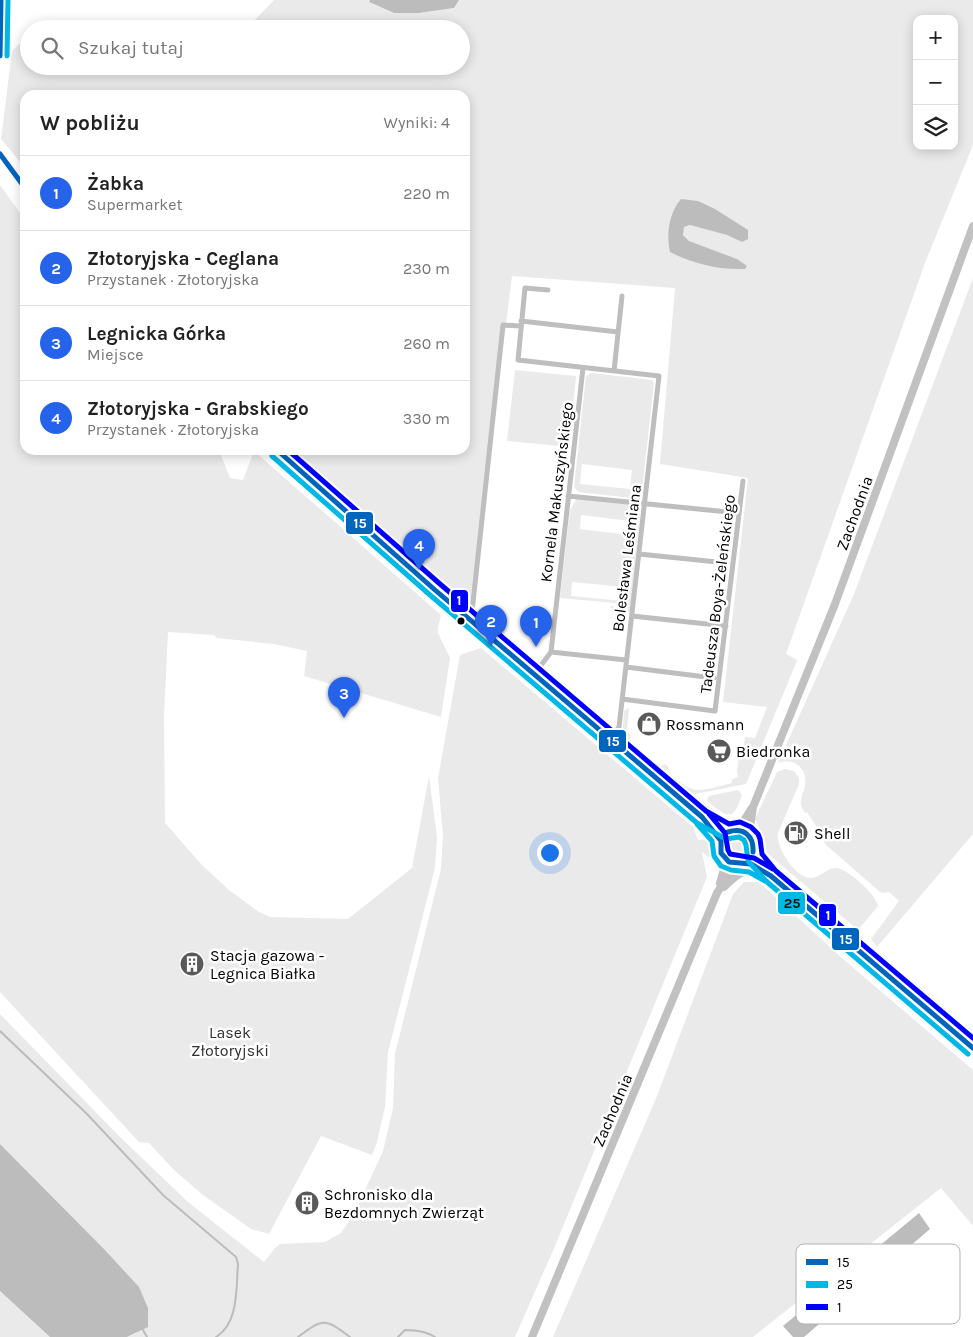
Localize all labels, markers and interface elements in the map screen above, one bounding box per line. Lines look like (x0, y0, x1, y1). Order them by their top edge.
map controls (913, 15, 958, 150)
button: + (913, 15, 958, 60)
search box (20, 20, 470, 75)
icon: search (38, 34, 66, 62)
text: Szukaj tutaj (78, 37, 184, 59)
button: − (913, 60, 958, 105)
button: layers (913, 105, 958, 150)
text: W pobliżu (40, 111, 140, 135)
text: Wyniki: 4 (384, 113, 450, 132)
text: Żabka (87, 173, 144, 195)
text: 1 (53, 184, 59, 203)
text: 220 m (403, 184, 450, 203)
text: Supermarket (87, 195, 183, 214)
text: Złotoryjska - Ceglana (87, 248, 279, 270)
text: 2 (51, 259, 61, 278)
text: 230 m (403, 259, 450, 278)
text: Przystanek · Złotoryjska (87, 270, 259, 289)
text: Legnicka Górka (87, 323, 226, 345)
text: 3 (51, 334, 61, 353)
text: 260 m (403, 334, 450, 353)
text: Miejsce (87, 345, 143, 364)
text: Złotoryjska - Grabskiego (87, 398, 309, 420)
street label: Kornela Makuszyńskiego (536, 401, 577, 583)
text: 4 (51, 409, 61, 428)
text: 330 m (403, 409, 450, 428)
text: Przystanek · Złotoryjska (87, 420, 259, 439)
street label: Zachodnia (832, 473, 877, 553)
street label: Bolesława Leśmiana (608, 483, 645, 633)
street label: Tadeusza Boya-Żeleńskiego (696, 494, 739, 695)
line badge: 15 (345, 511, 374, 535)
text: 15 (353, 515, 367, 532)
pin: 4 (403, 529, 435, 570)
line badge: 1 (450, 589, 469, 613)
text: 1 (457, 592, 462, 609)
pin: 2 (475, 605, 507, 646)
pin: 1 (520, 606, 552, 647)
unlabelled marker (456, 616, 466, 626)
pin: 3 (328, 677, 360, 718)
shop icon: Rossmann (636, 711, 662, 737)
place label: Rossmann (666, 715, 744, 734)
line badge: 15 (598, 729, 627, 753)
text: 15 (606, 733, 620, 750)
supermarket icon: Biedronka (706, 738, 732, 764)
place label: Biedronka (736, 742, 810, 761)
fuel station icon: Shell (783, 820, 809, 846)
place label: Shell (814, 824, 851, 843)
your location (537, 840, 563, 866)
line badge: 25 (777, 891, 806, 915)
text: 25 (784, 895, 800, 912)
line badge: 1 (818, 903, 837, 927)
text: 1 (826, 907, 831, 924)
line badge: 15 (831, 927, 860, 951)
text: 15 (839, 931, 853, 948)
place label: Stacja gazowa - Legnica Białka (210, 946, 324, 983)
building icon: Stacja gazowa - Legnica Białka (179, 951, 205, 977)
park label: Lasek Złotoryjski (191, 1023, 269, 1060)
street label: Zachodnia (589, 1071, 636, 1150)
place label: Schronisko dla Bezdomnych Zwierząt (324, 1185, 484, 1222)
building icon: Schronisko dla Bezdomnych Zwierząt (294, 1190, 320, 1216)
legend (796, 1244, 960, 1324)
text: 15 (837, 1254, 850, 1271)
text: 25 (837, 1276, 853, 1293)
text: 1 (837, 1299, 842, 1316)

